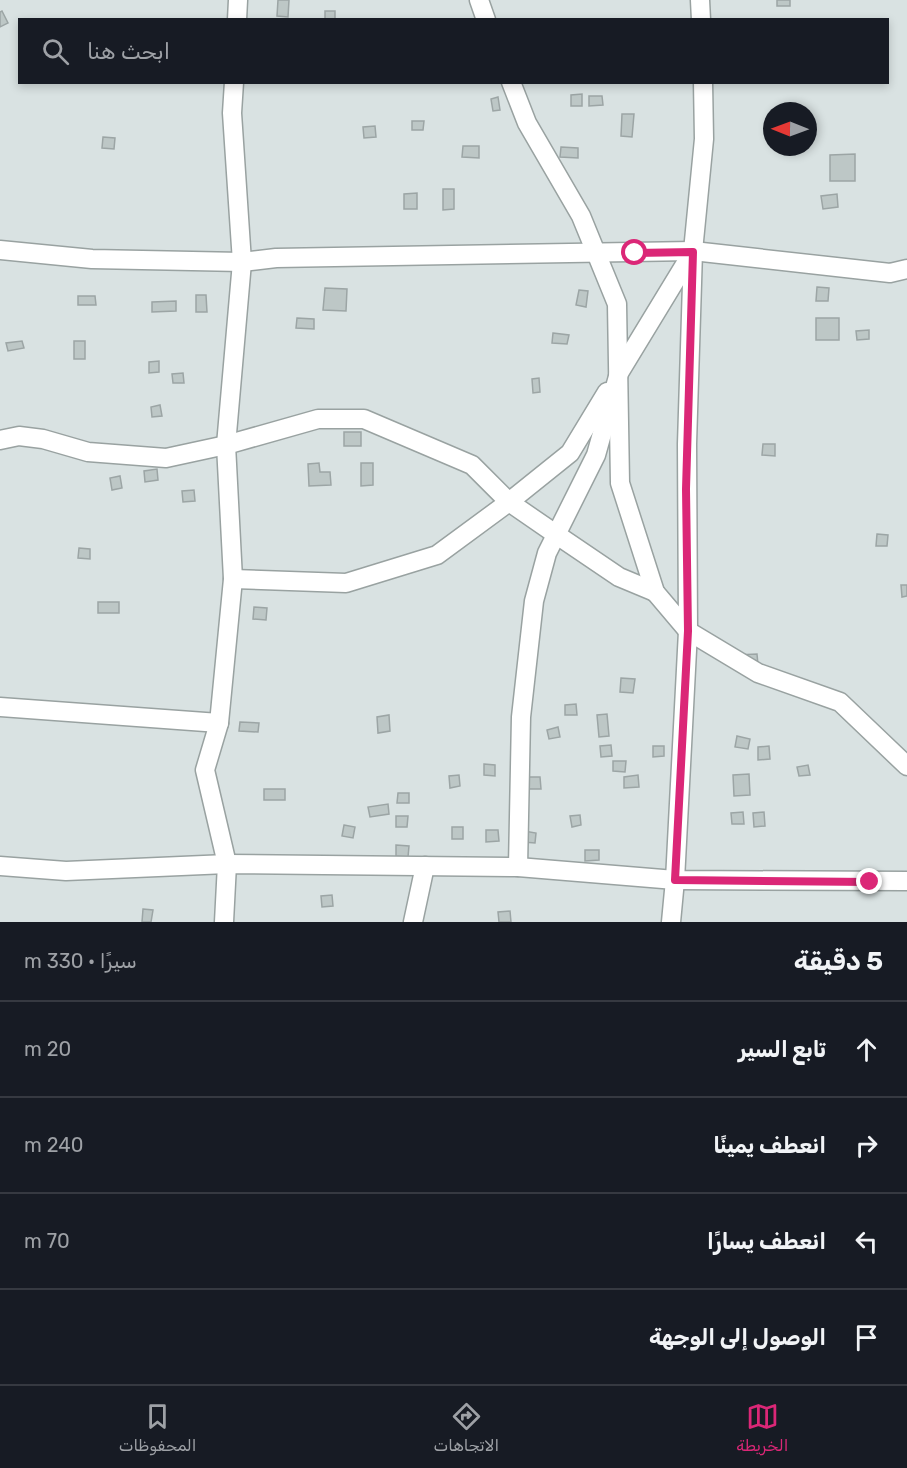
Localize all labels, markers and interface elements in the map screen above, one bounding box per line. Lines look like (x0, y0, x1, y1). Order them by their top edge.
search box (18, 18, 889, 84)
icon: search (39, 35, 72, 68)
text: ابحث هنا (87, 38, 170, 65)
north arrow (763, 102, 817, 156)
route start (621, 239, 647, 265)
route end (856, 868, 882, 894)
text: 5 دقيقة (794, 946, 883, 977)
text: سيرًا · 330 m (24, 949, 137, 973)
icon: ahead (850, 1033, 883, 1066)
text: تابع السير (738, 1036, 826, 1063)
text: 20 m (24, 1037, 71, 1061)
icon: right (850, 1129, 883, 1162)
text: انعطف يمينًا (713, 1132, 826, 1159)
text: 240 m (24, 1133, 83, 1157)
icon: left (850, 1225, 883, 1258)
text: انعطف يسارًا (707, 1228, 826, 1255)
text: 70 m (24, 1229, 70, 1253)
icon: arrive (850, 1321, 883, 1354)
text: الوصول إلى الوجهة (649, 1324, 826, 1351)
tab: المحفوظات (119, 1400, 196, 1455)
tab: الاتجاهات (434, 1400, 499, 1455)
tab: الخريطة (736, 1400, 788, 1455)

